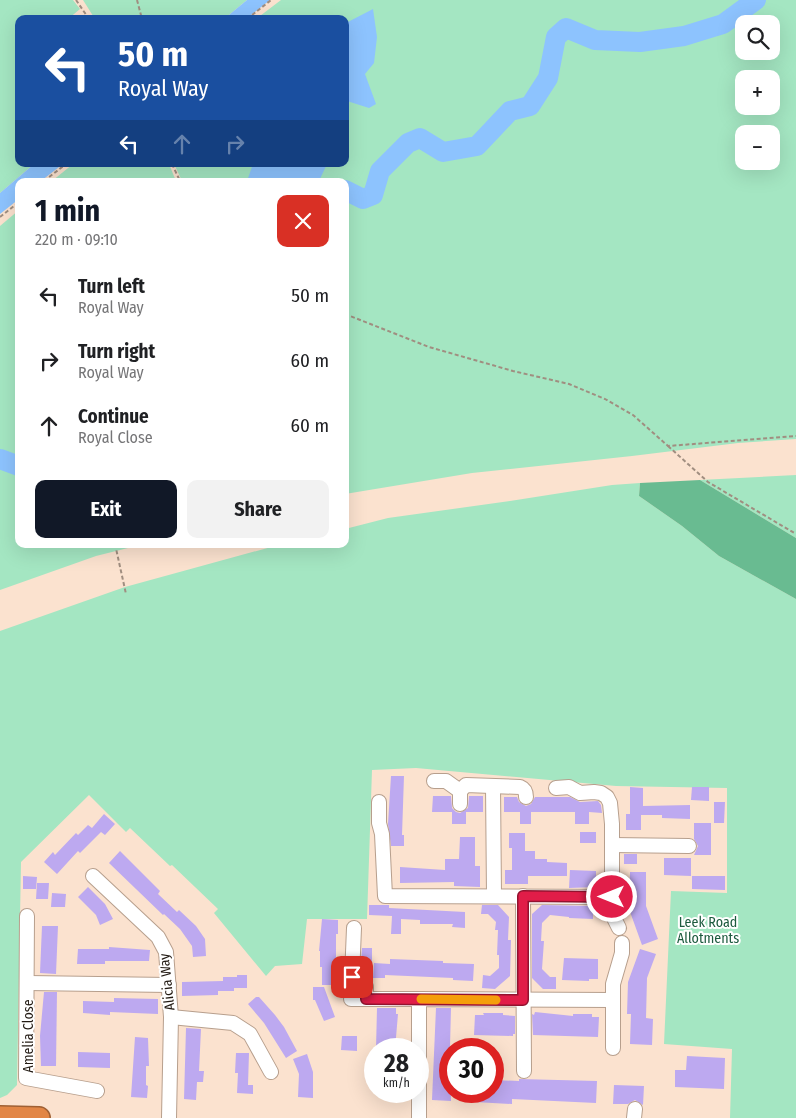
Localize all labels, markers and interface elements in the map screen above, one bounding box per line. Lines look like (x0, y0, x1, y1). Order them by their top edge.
map controls (735, 15, 780, 170)
button: search (735, 15, 780, 60)
text: 50 m (118, 33, 188, 75)
icon: left (35, 35, 100, 100)
button: + (735, 70, 780, 115)
text: Royal Way (118, 75, 208, 102)
button: − (735, 125, 780, 170)
icon: left (115, 130, 143, 158)
icon: ahead (168, 130, 196, 158)
icon: right (221, 130, 249, 158)
text: 1 min (35, 193, 100, 229)
button: close (277, 195, 329, 247)
text: 220 m · 09:10 (35, 230, 118, 249)
text: Turn left (78, 275, 145, 298)
icon: left (35, 282, 63, 310)
text: 50 m (291, 284, 329, 307)
text: Royal Way (78, 298, 144, 317)
text: Turn right (78, 340, 155, 363)
icon: right (35, 347, 63, 375)
text: 60 m (291, 349, 329, 372)
text: Royal Way (78, 363, 144, 382)
text: Continue (78, 405, 149, 428)
icon: ahead (35, 412, 63, 440)
text: 60 m (291, 414, 329, 437)
text: Royal Close (78, 428, 153, 447)
button: Exit (35, 480, 177, 538)
button: Share (187, 480, 329, 538)
position arrow (585, 870, 637, 922)
park label: Leek Road Allotments (677, 914, 739, 947)
street label: Alicia Way (155, 952, 178, 1011)
pin (331, 956, 373, 998)
icon: arrive (338, 963, 366, 991)
street label: Amelia Close (20, 999, 37, 1073)
speed limit sign: 30 (439, 1038, 504, 1103)
text: 28 (384, 1049, 409, 1079)
text: km/h (383, 1076, 410, 1090)

